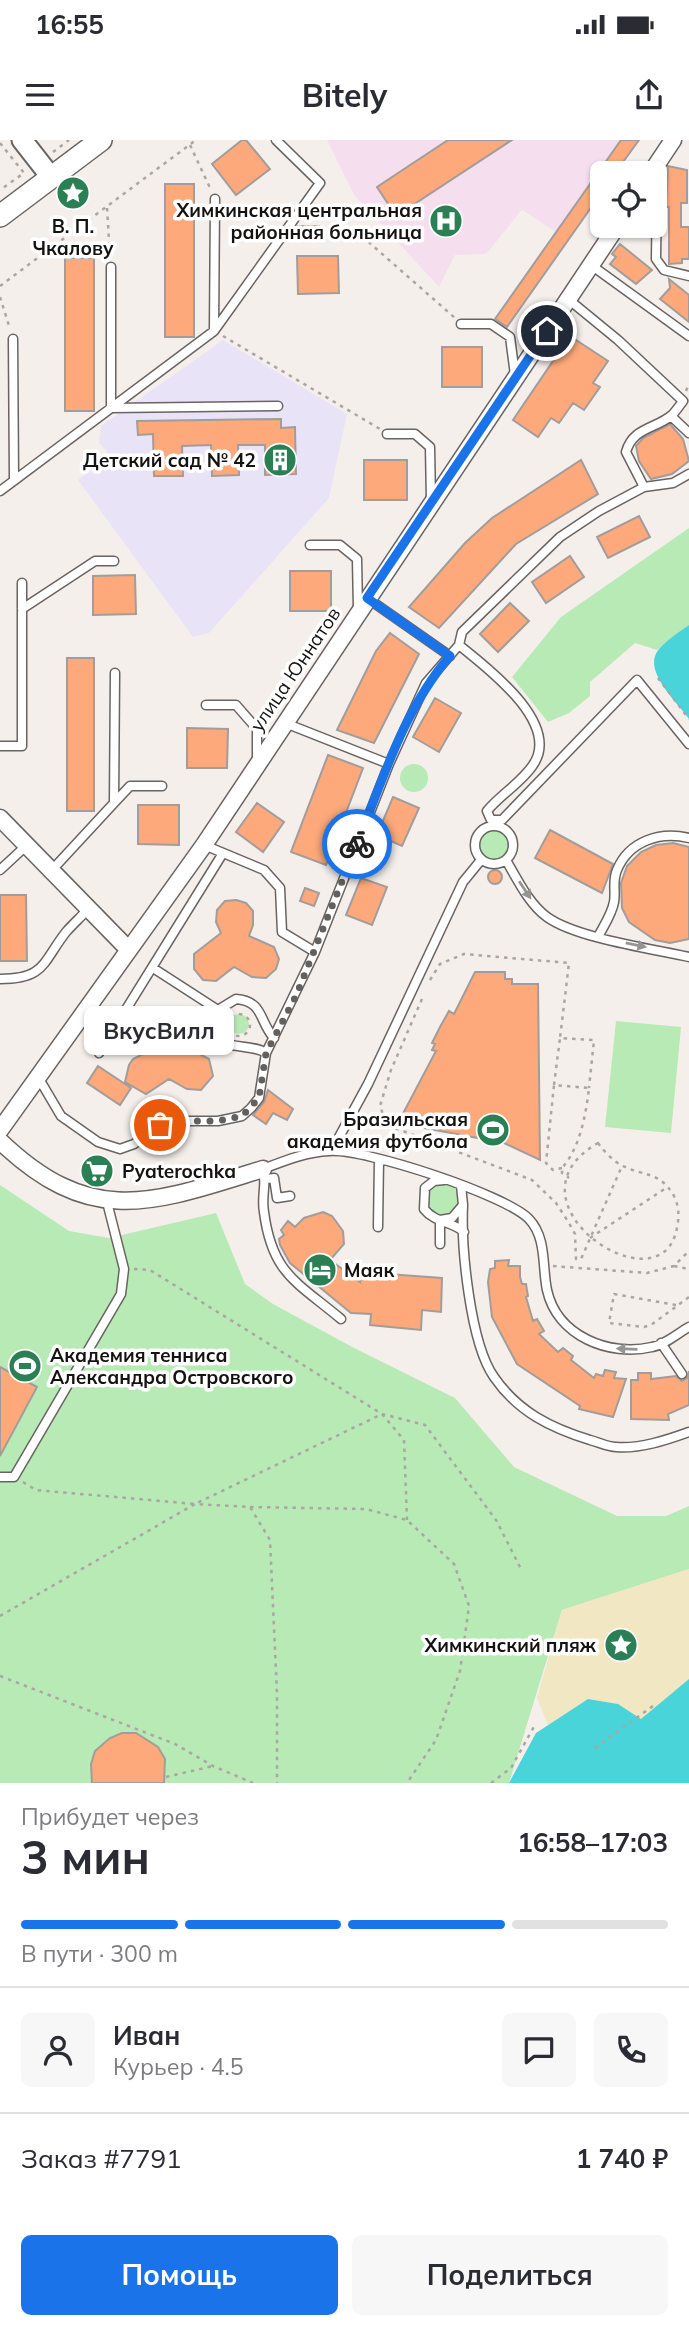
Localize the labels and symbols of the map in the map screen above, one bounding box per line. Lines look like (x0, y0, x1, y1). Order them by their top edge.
place icon: В. П. Чкалову (54, 174, 92, 212)
place label: Химкинская центральная районная больница (176, 198, 422, 244)
hospital icon: Химкинская центральная районная больница (427, 202, 465, 240)
place label: В. П. Чкалову (32, 214, 114, 260)
pin (517, 301, 577, 361)
building icon: Детский сад № 42 (261, 441, 299, 479)
place label: Детский сад № 42 (83, 448, 256, 472)
street label: улица Юннатов (245, 602, 345, 736)
courier (322, 809, 392, 879)
one-way arrow (518, 881, 532, 899)
one-way arrow (625, 940, 647, 951)
callout: ВкусВилл (85, 1006, 235, 1055)
pin (130, 1095, 190, 1155)
place label: Бразильская академия футбола (287, 1107, 468, 1153)
sports icon: Бразильская академия футбола (474, 1111, 512, 1149)
supermarket icon: Pyaterochka (78, 1152, 116, 1190)
place label: Pyaterochka (122, 1159, 236, 1183)
hotel icon: Маяк (301, 1251, 339, 1289)
place label: Маяк (344, 1258, 394, 1282)
place label: Академия тенниса Александра Островского (50, 1343, 293, 1389)
one-way arrow (616, 1343, 638, 1354)
sports icon: Академия тенниса Александра Островского (6, 1347, 44, 1385)
place icon: Химкинский пляж (602, 1626, 640, 1664)
place label: Химкинский пляж (424, 1633, 597, 1657)

